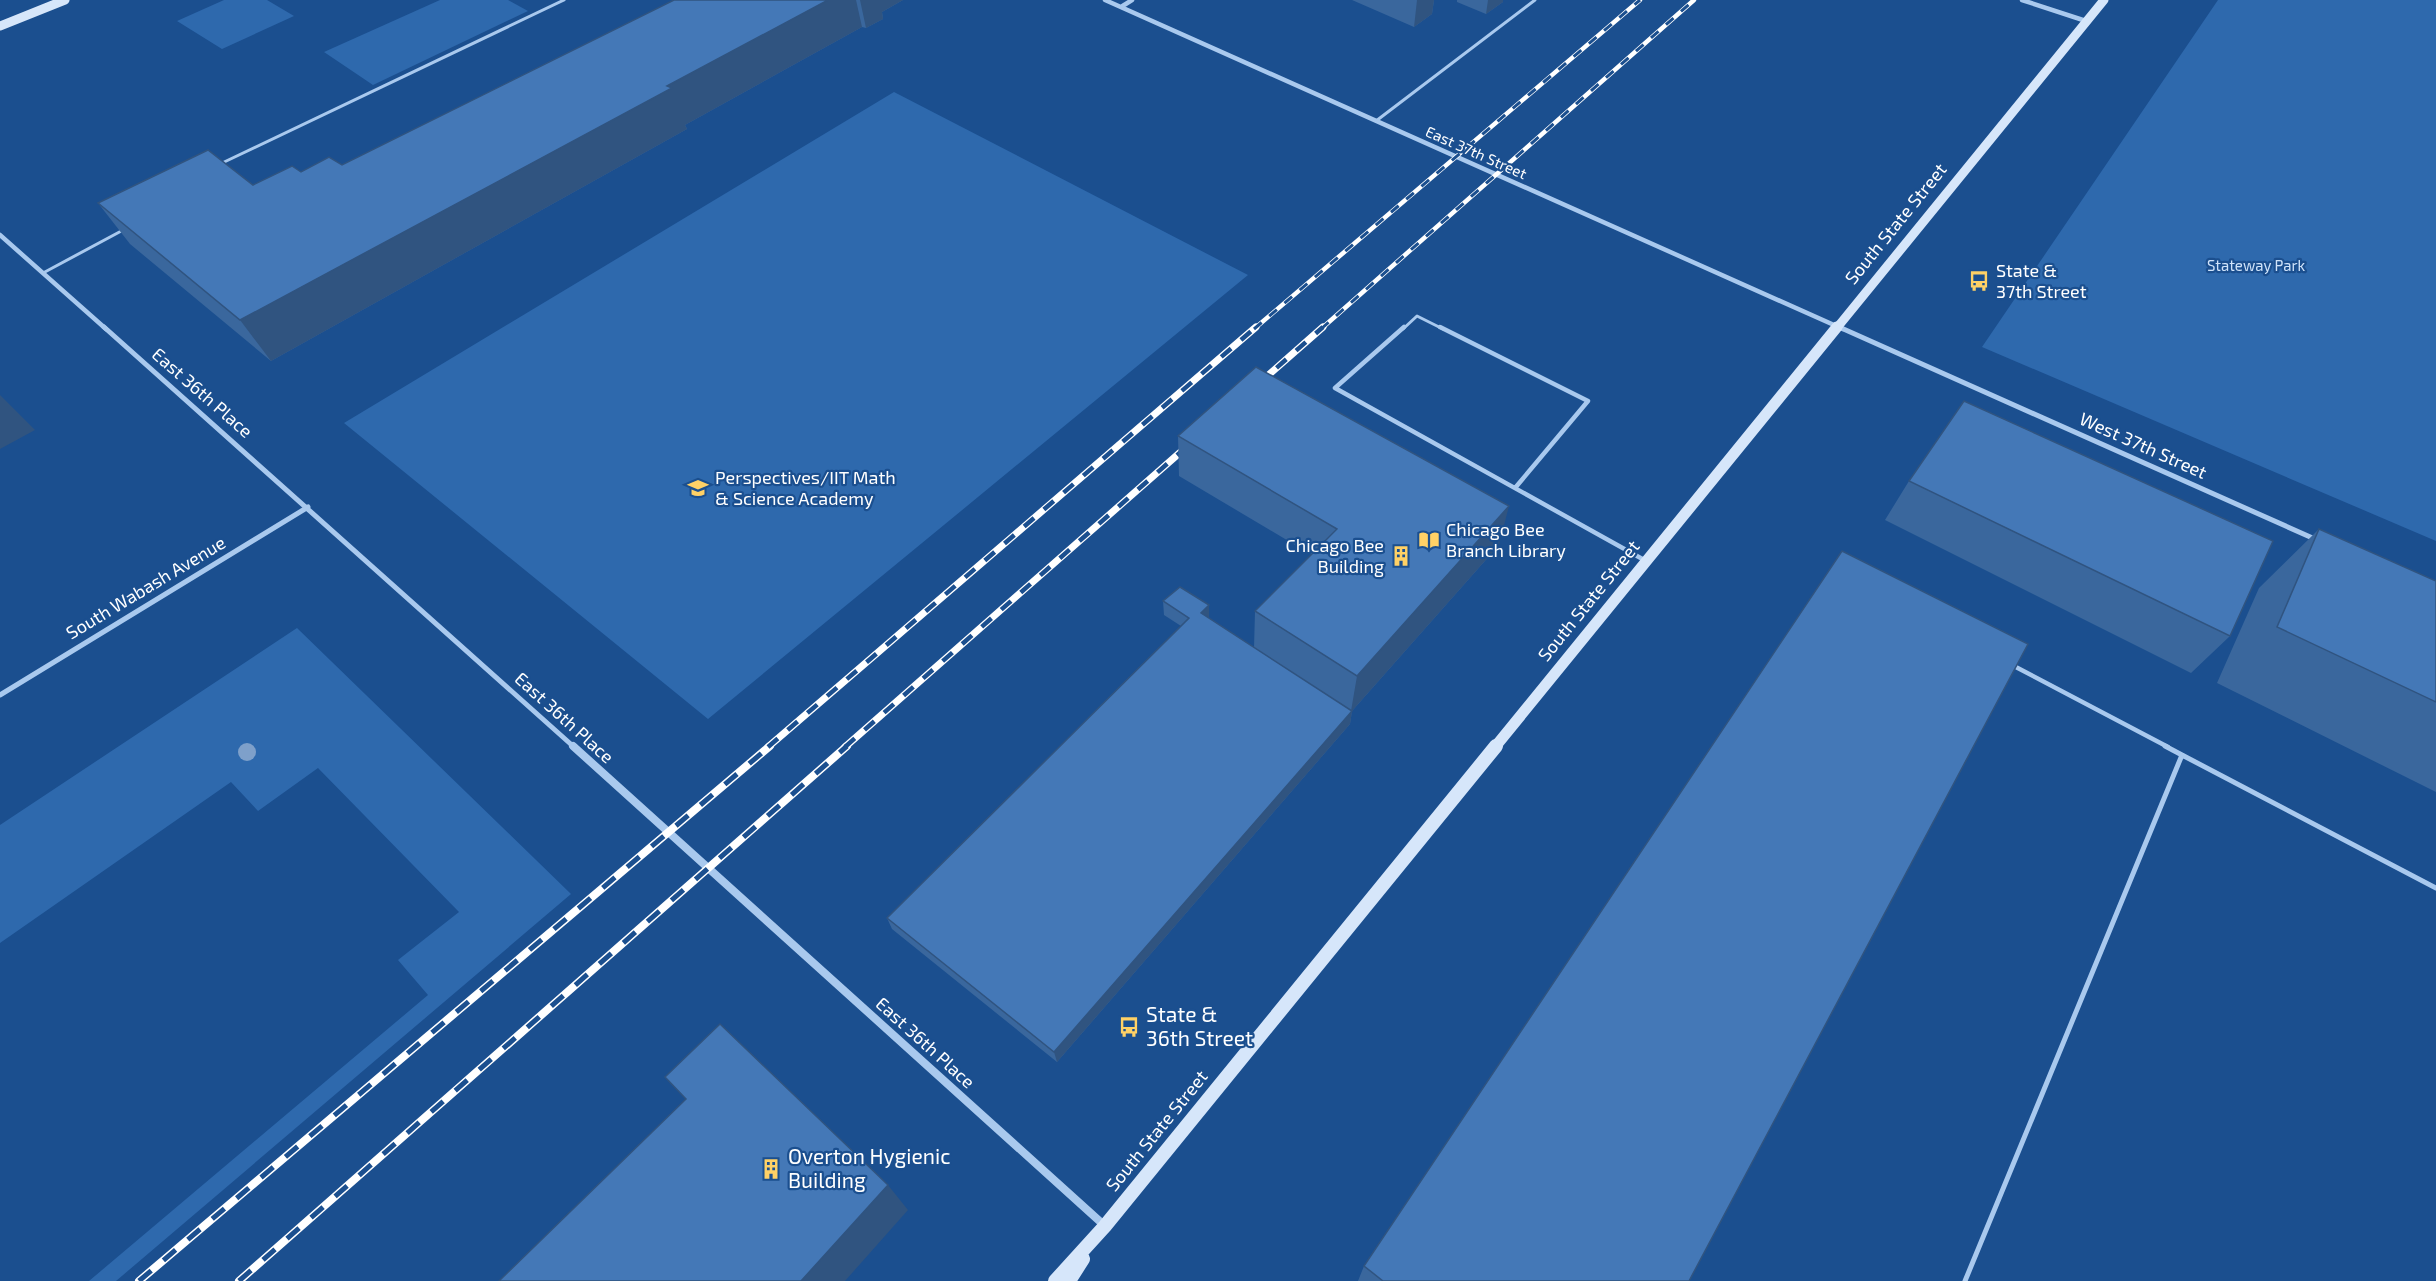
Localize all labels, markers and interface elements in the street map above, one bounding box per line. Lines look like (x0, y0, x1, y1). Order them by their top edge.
street label: East 37th Street (1423, 122, 1530, 183)
street label: South State Street (1840, 158, 1951, 288)
park label: Stateway Park (2207, 256, 2305, 274)
place label: State & 37th Street (1996, 259, 2087, 302)
bus stop icon: State & 37th Street (1967, 269, 1991, 293)
street label: East 36th Place (148, 343, 257, 442)
street label: West 37th Street (2076, 407, 2211, 483)
place label: Perspectives/IIT Math & Science Academy (715, 466, 896, 509)
school or university icon: Perspectives/IIT Math & Science Academy (686, 476, 710, 500)
place label: Chicago Bee Branch Library (1446, 518, 1566, 561)
library icon: Chicago Bee Branch Library (1417, 528, 1441, 552)
street label: South Wabash Avenue (62, 531, 229, 643)
place label: Chicago Bee Building (1285, 534, 1384, 577)
street label: South State Street (1533, 535, 1644, 665)
building icon: Chicago Bee Building (1389, 544, 1413, 568)
street label: East 36th Place (511, 667, 619, 768)
street label: East 36th Place (872, 992, 980, 1093)
place label: State & 36th Street (1146, 1001, 1253, 1050)
bus stop icon: State & 36th Street (1117, 1015, 1141, 1039)
street label: South State Street (1101, 1065, 1212, 1195)
place label: Overton Hygienic Building (788, 1143, 950, 1192)
building icon: Overton Hygienic Building (759, 1157, 783, 1181)

